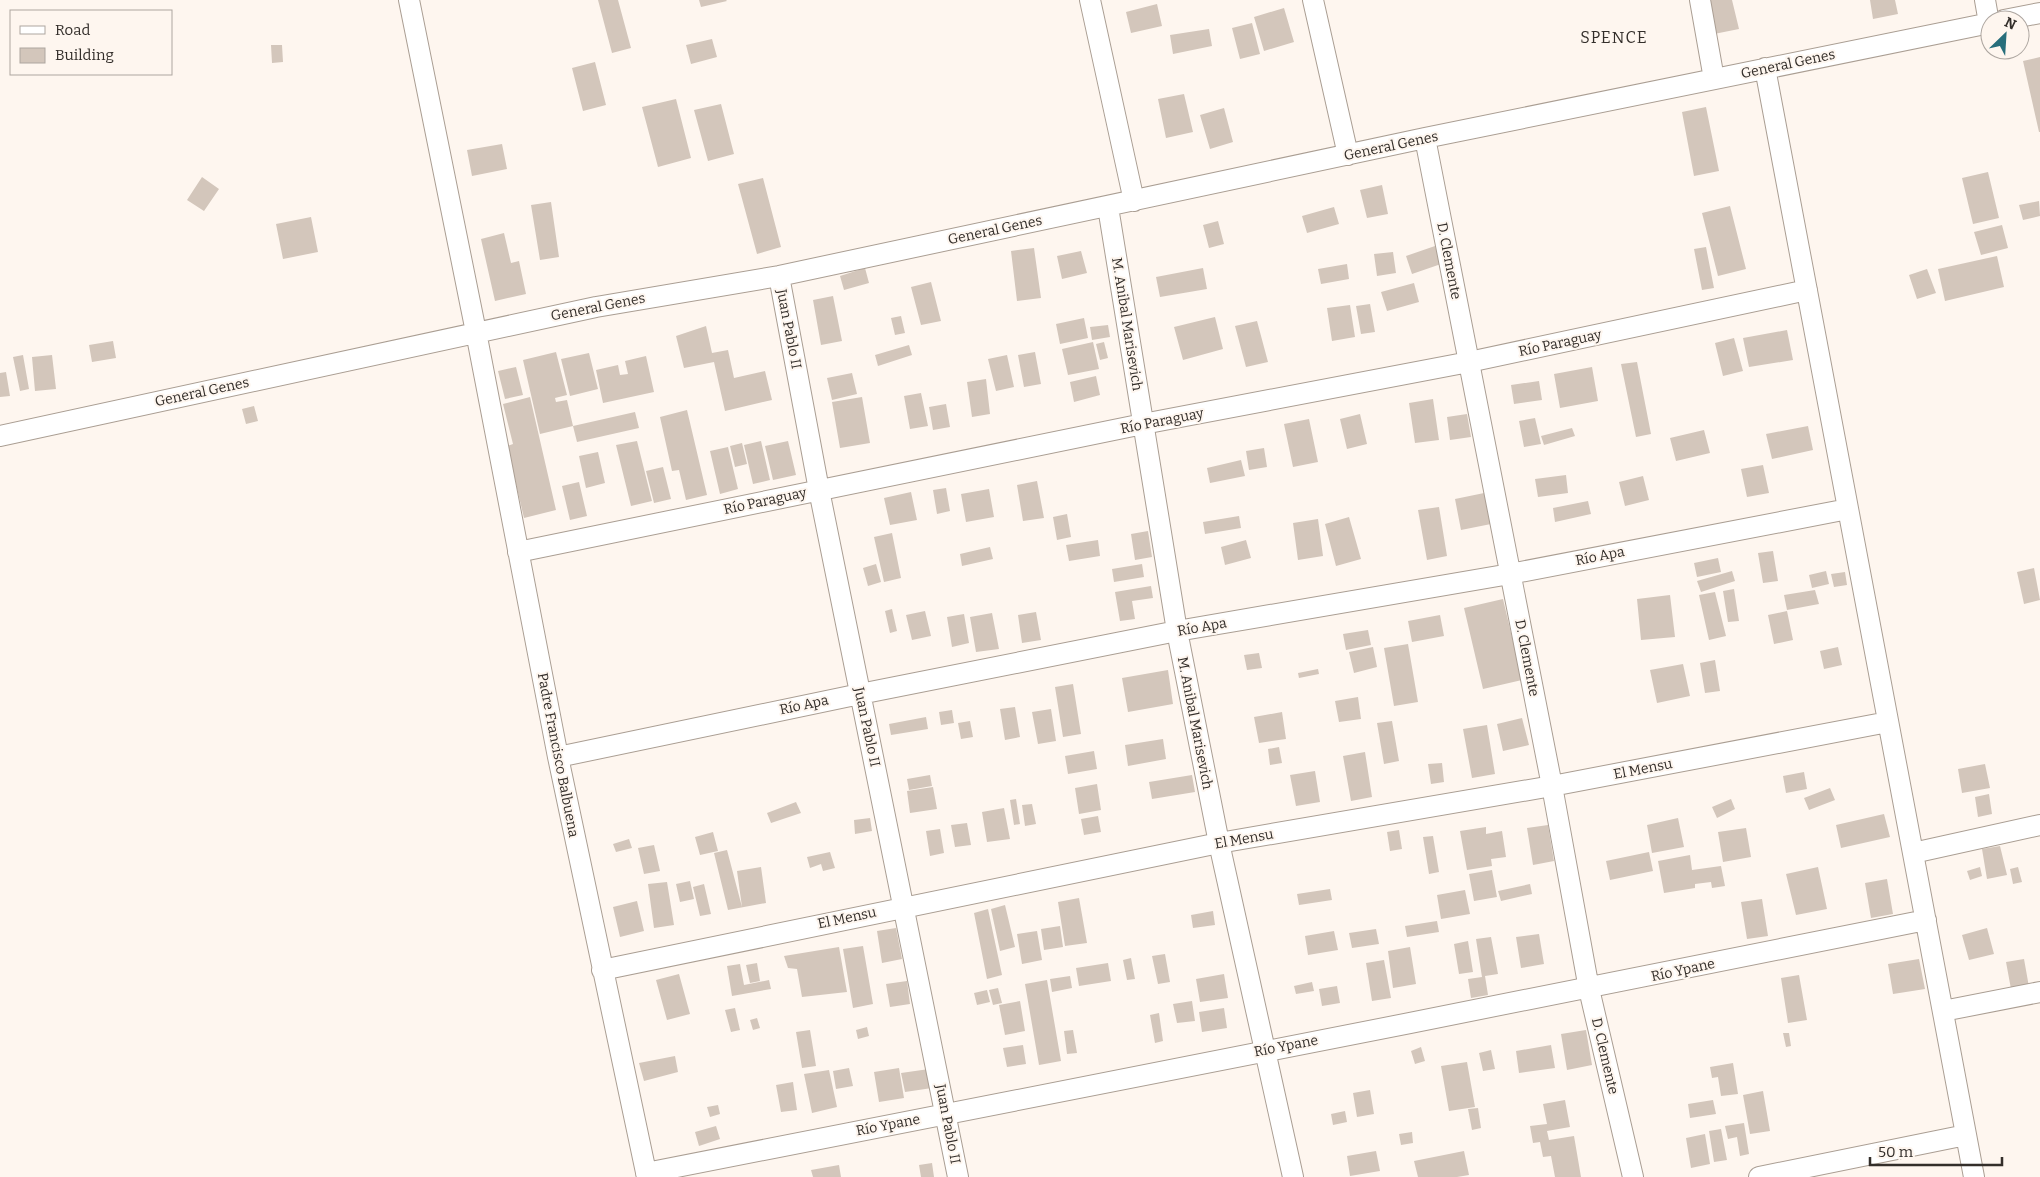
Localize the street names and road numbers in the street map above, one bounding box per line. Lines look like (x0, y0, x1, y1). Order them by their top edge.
street label: General Genes (1739, 46, 1837, 82)
street label: General Genes (1342, 128, 1440, 164)
street label: General Genes (946, 212, 1044, 248)
street label: D. Clemente (1433, 221, 1465, 301)
street label: M. Anibal Marisevich (1108, 256, 1146, 392)
street label: Juan Pablo II (773, 287, 805, 370)
street label: General Genes (549, 290, 647, 324)
street label: Río Paraguay (1517, 326, 1604, 360)
street label: General Genes (153, 374, 251, 410)
street label: Río Paraguay (1119, 405, 1206, 437)
street label: Río Paraguay (722, 484, 809, 518)
street label: Río Apa (1574, 543, 1626, 569)
street label: Río Apa (1176, 614, 1228, 640)
street label: D. Clemente (1511, 618, 1543, 698)
street label: M. Anibal Marisevich (1174, 655, 1216, 791)
street label: Padre Francisco Balbuena (534, 671, 582, 839)
street label: Juan Pablo II (850, 685, 884, 768)
street label: Río Apa (778, 691, 830, 718)
street label: El Mensu (1612, 755, 1674, 783)
street label: El Mensu (1213, 825, 1275, 853)
street label: El Mensu (816, 903, 878, 933)
street label: Río Ypane (1650, 955, 1716, 985)
street label: D. Clemente (1588, 1016, 1622, 1096)
street label: Río Ypane (1253, 1031, 1319, 1061)
street label: Juan Pablo II (932, 1082, 964, 1165)
street label: Río Ypane (855, 1110, 921, 1140)

